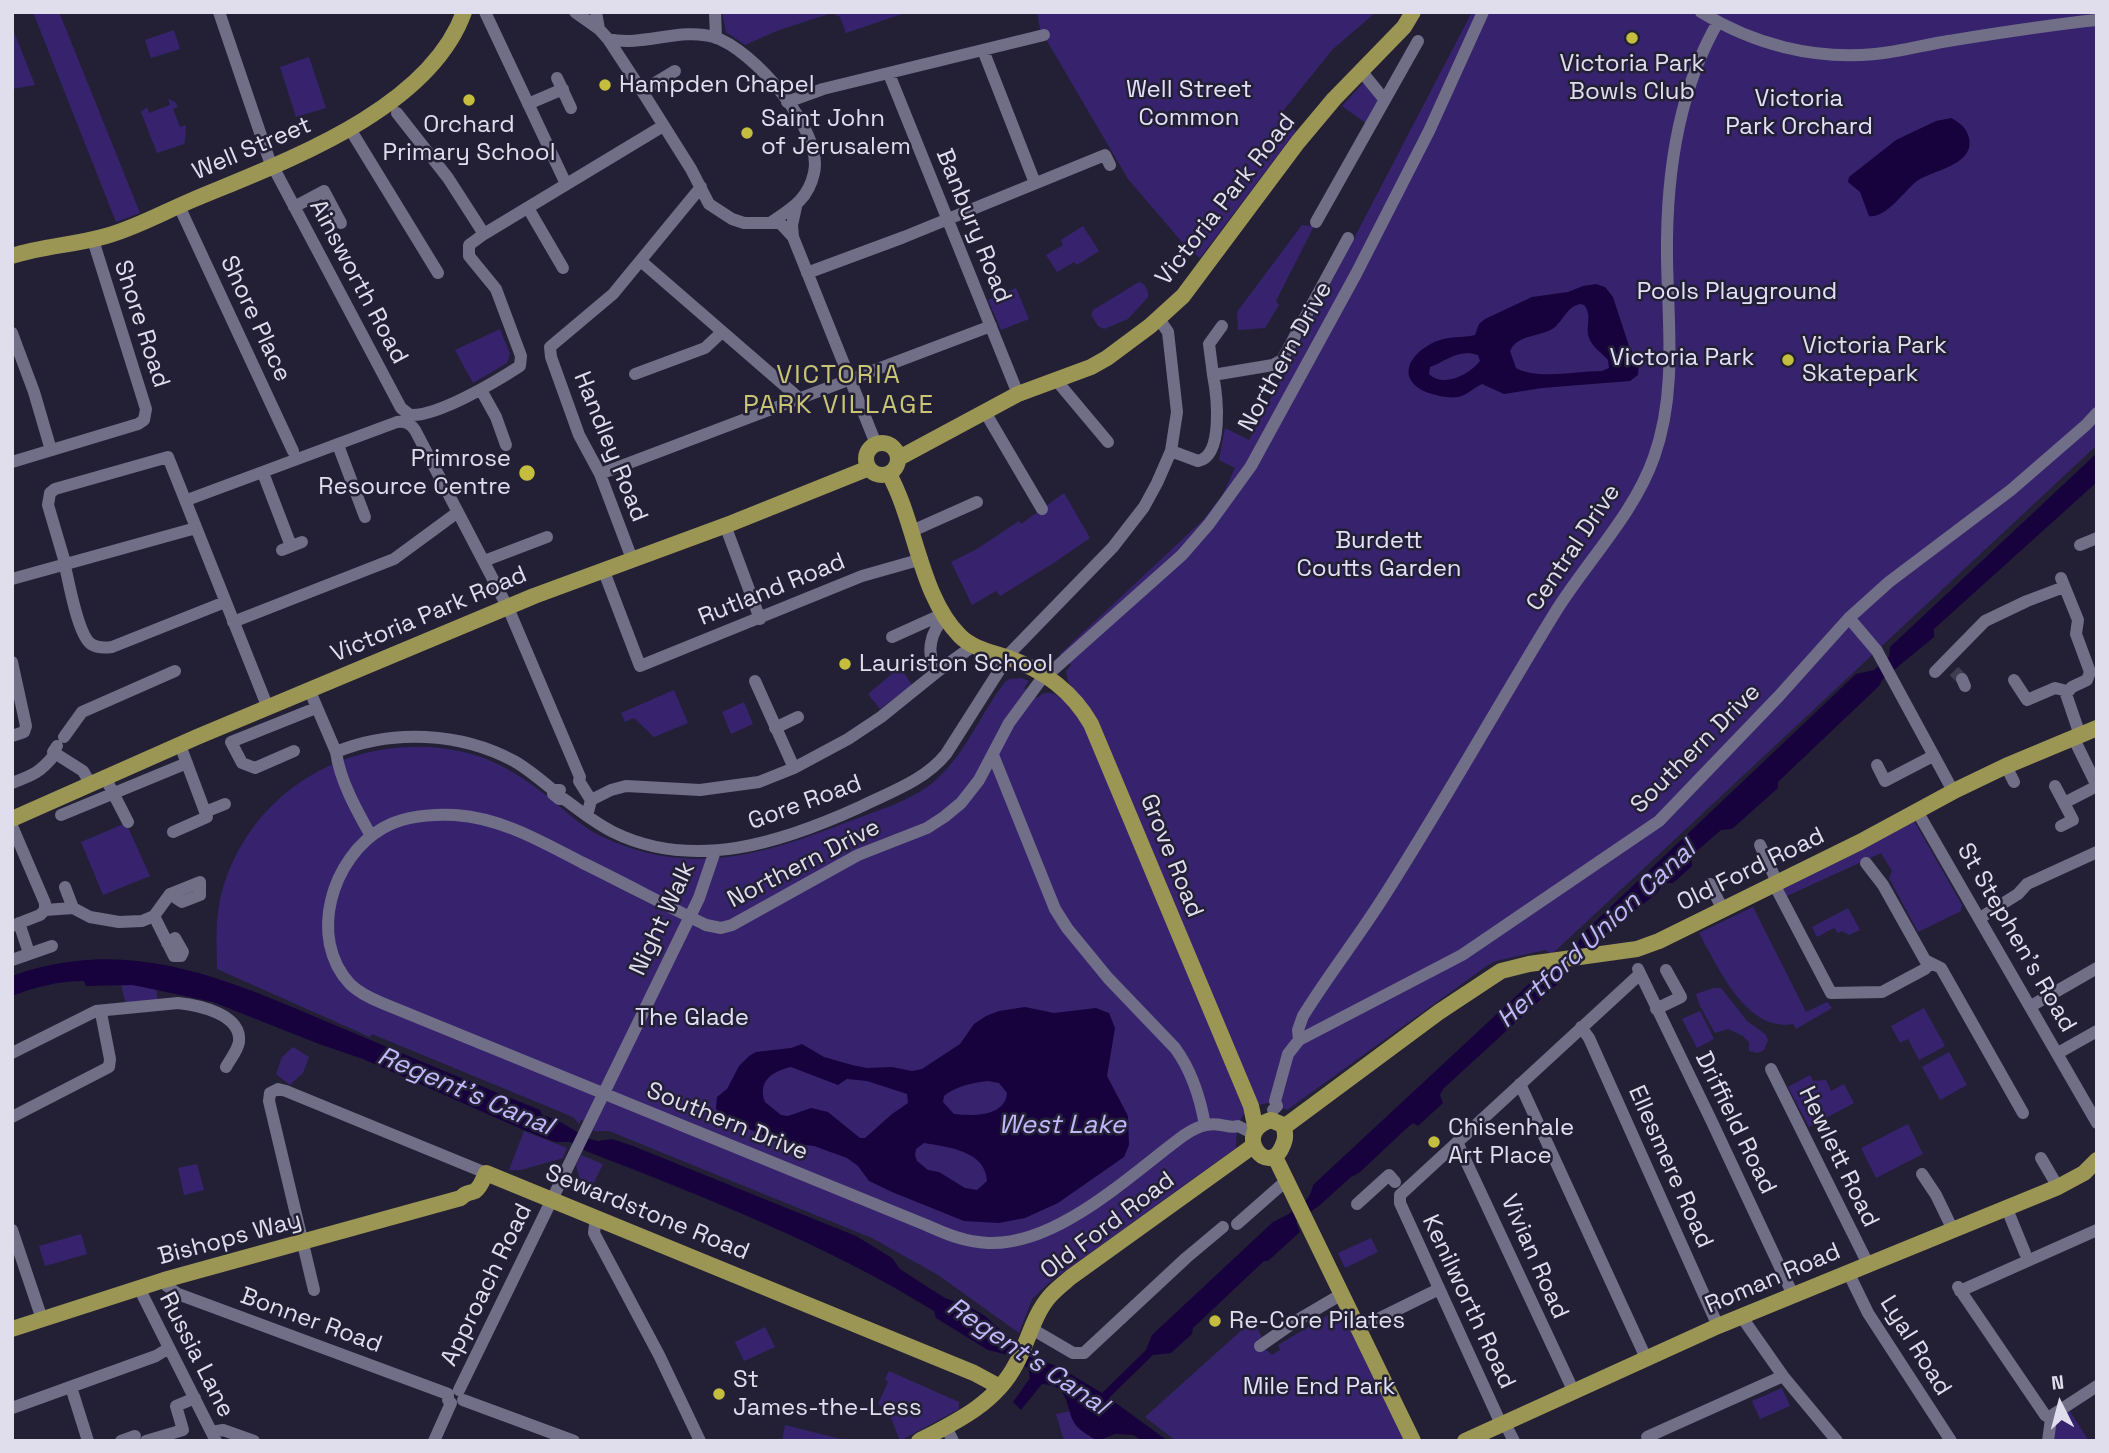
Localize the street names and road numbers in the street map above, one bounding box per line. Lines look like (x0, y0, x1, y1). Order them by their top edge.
street label: Victoria Park Road (1150, 108, 1302, 292)
street label: Well Street (188, 111, 316, 187)
street label: Banbury Road (929, 145, 1017, 307)
street label: Ainsworth Road (303, 195, 413, 369)
street label: Shore Place (213, 251, 297, 387)
street label: Shore Road (107, 257, 175, 391)
street label: Northern Drive (1233, 277, 1339, 437)
street label: Handley Road (567, 368, 653, 526)
street label: Central Drive (1521, 479, 1627, 617)
street label: Rutland Road (694, 547, 850, 633)
street label: Victoria Park Road (327, 561, 531, 669)
street label: Southern Drive (1625, 678, 1767, 820)
street label: Gore Road (744, 769, 866, 837)
street label: Grove Road (1133, 790, 1209, 922)
street label: Northern Drive (723, 813, 885, 915)
street label: Old Ford Road (1673, 822, 1829, 918)
street label: St Stephen's Road (1950, 838, 2082, 1038)
street label: Night Walk (624, 858, 702, 980)
street label: Driffield Road (1688, 1047, 1782, 1199)
street label: Southern Drive (642, 1077, 812, 1167)
street label: Ellesmere Road (1621, 1081, 1719, 1253)
street label: Hewlett Road (1792, 1082, 1884, 1232)
street label: Sewardstone Road (541, 1159, 753, 1267)
street label: Old Ford Road (1035, 1166, 1181, 1286)
street label: Vivian Road (1494, 1190, 1574, 1324)
street label: Approach Road (435, 1199, 539, 1371)
street label: Bishops Way (155, 1206, 305, 1272)
street label: Kenilworth Road (1415, 1210, 1521, 1394)
street label: Roman Road (1701, 1238, 1845, 1320)
street label: Bonner Road (236, 1282, 386, 1360)
street label: Russia Lane (152, 1288, 240, 1422)
street label: Lyal Road (1873, 1291, 1957, 1401)

